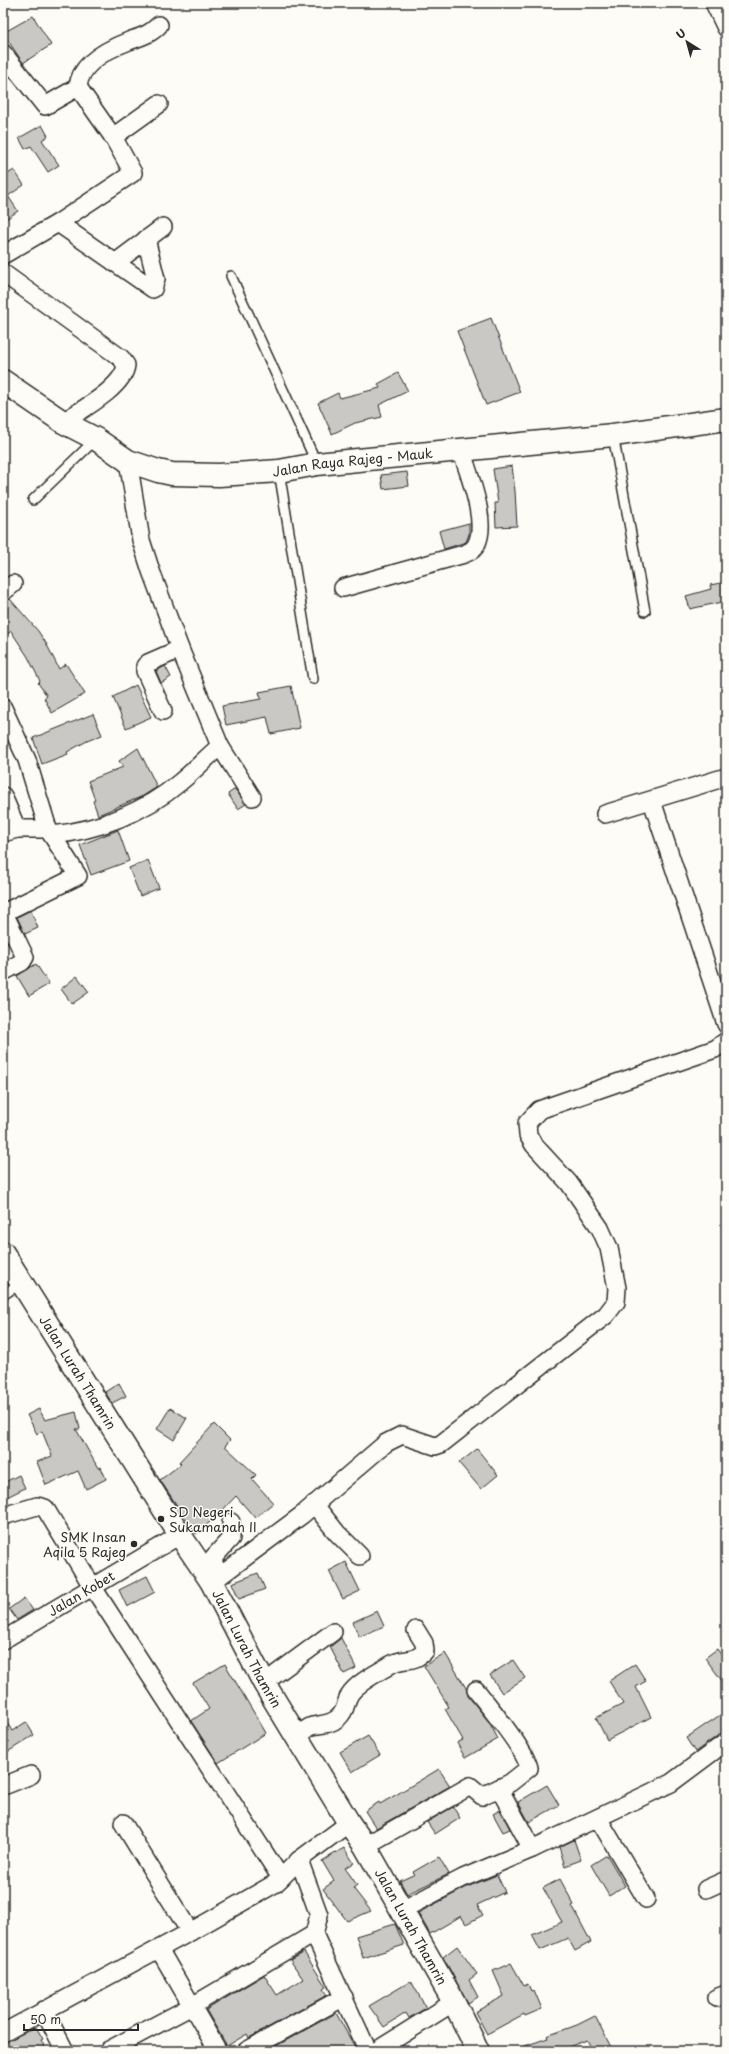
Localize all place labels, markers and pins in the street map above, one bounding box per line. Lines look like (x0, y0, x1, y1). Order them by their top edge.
place label: SD Negeri Sukamanah II (169, 1502, 257, 1536)
marker: SD Negeri Sukamanah II (156, 1514, 166, 1524)
place label: SMK Insan Aqila 5 Rajeg (43, 1527, 126, 1561)
marker: SMK Insan Aqila 5 Rajeg (129, 1539, 139, 1549)

